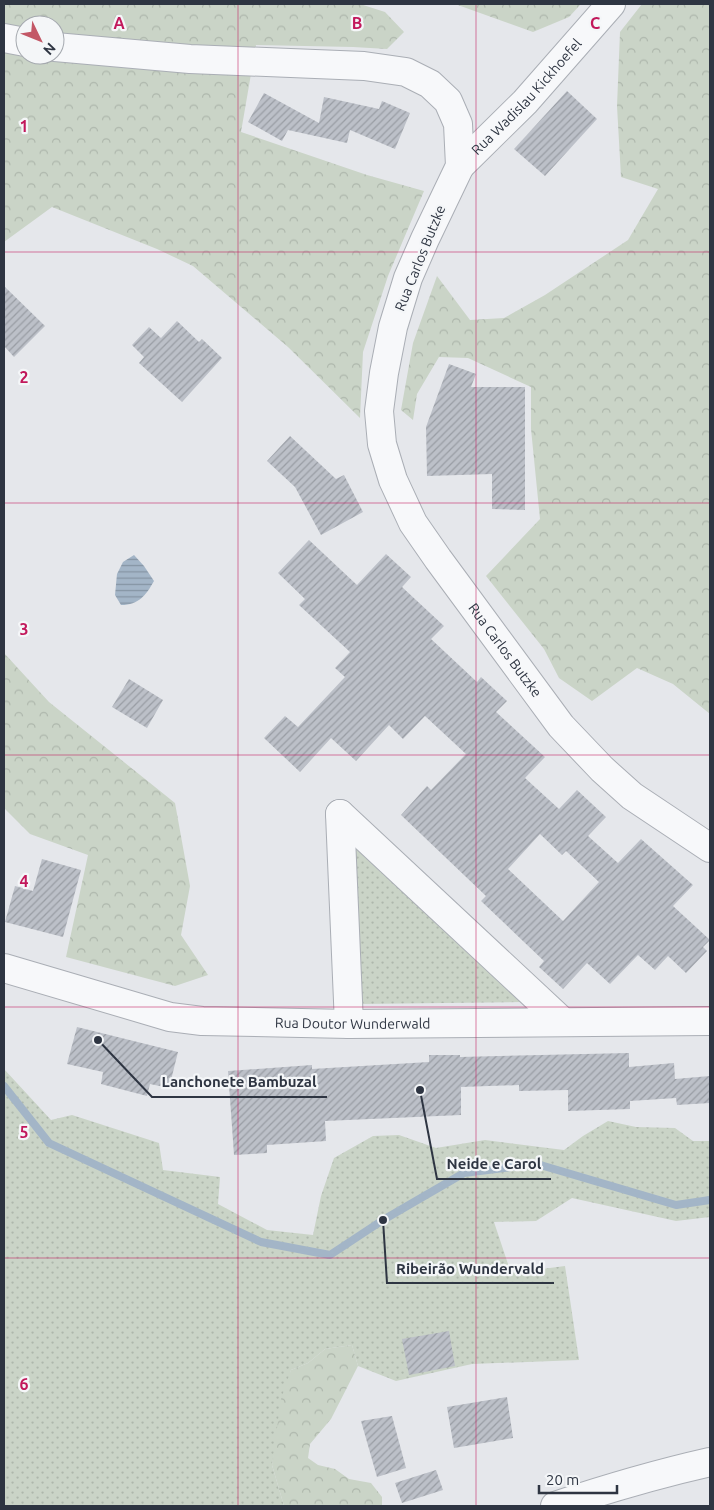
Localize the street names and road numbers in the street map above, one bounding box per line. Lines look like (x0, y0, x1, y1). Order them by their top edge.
street label: Rua Wadislau Kickhoefel (468, 35, 585, 158)
street label: Rua Carlos Butzke (391, 203, 449, 313)
street label: Rua Carlos Butzke (465, 600, 545, 700)
street label: Rua Doutor Wunderwald (275, 1014, 431, 1032)

